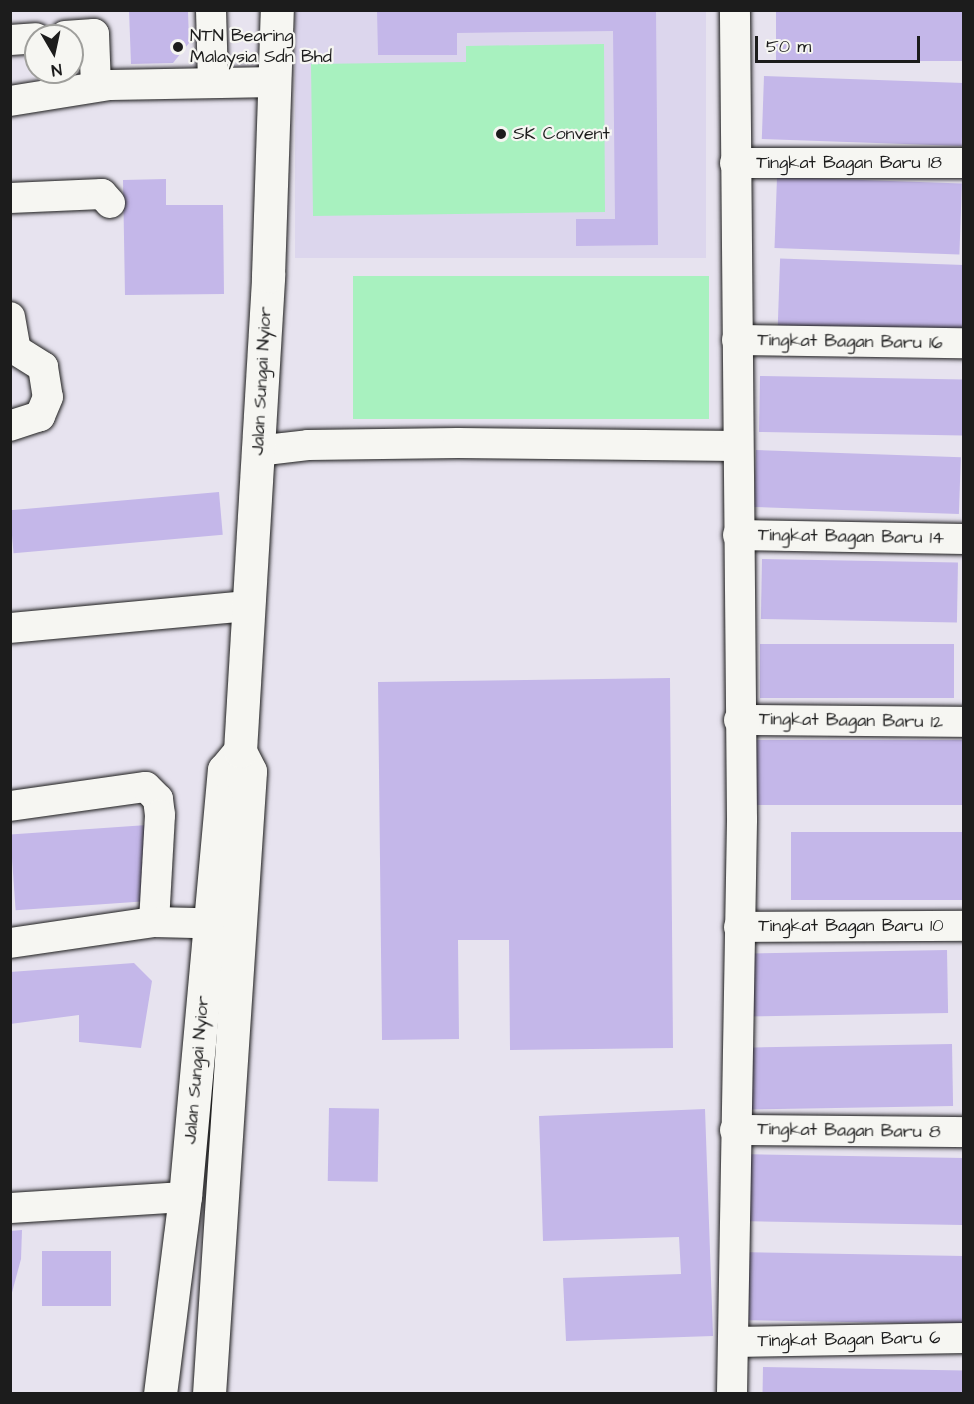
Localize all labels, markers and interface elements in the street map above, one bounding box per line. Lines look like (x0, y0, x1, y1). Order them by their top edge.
north arrow (24, 24, 84, 84)
scale bar (758, 24, 923, 62)
place label: NTN Bearing Malaysia Sdn Bhd (190, 26, 332, 68)
text: 50 m (766, 34, 811, 59)
marker: NTN Bearing Malaysia Sdn Bhd (171, 40, 185, 54)
text: N (50, 58, 63, 81)
place label: SK Convent (513, 123, 610, 145)
marker: SK Convent (494, 127, 508, 141)
street label: Tingkat Bagan Baru 18 (756, 152, 942, 174)
street label: Jalan Sungai Nyior (247, 306, 277, 456)
street label: Tingkat Bagan Baru 16 (757, 330, 943, 354)
street label: Tingkat Bagan Baru 14 (758, 525, 944, 549)
street label: Tingkat Bagan Baru 12 (759, 709, 943, 733)
street label: Tingkat Bagan Baru 10 (758, 915, 944, 937)
street label: Jalan Sungai Nyior (180, 995, 214, 1145)
street label: Tingkat Bagan Baru 8 (757, 1119, 941, 1143)
street label: Tingkat Bagan Baru 6 (757, 1328, 941, 1352)

